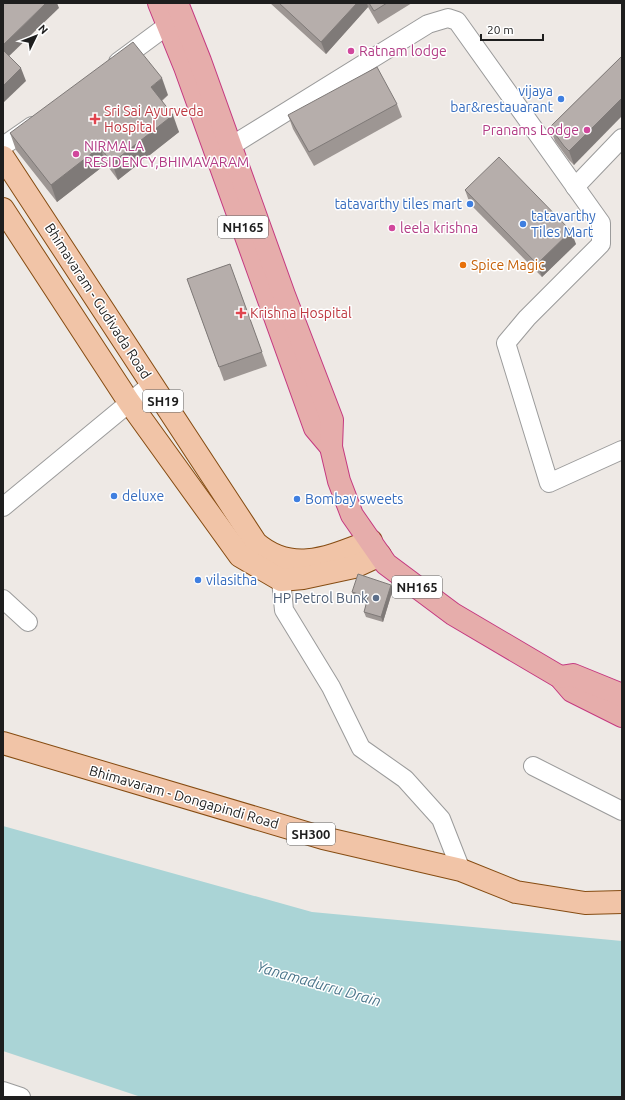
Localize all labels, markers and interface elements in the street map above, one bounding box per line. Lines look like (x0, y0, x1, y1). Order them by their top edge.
north arrow (16, 16, 56, 56)
scale bar (481, 16, 543, 42)
text: N (36, 22, 51, 36)
text: 20 m (487, 23, 514, 36)
place label: Ratnam lodge (359, 43, 447, 59)
marker: Ratnam lodge (346, 46, 356, 56)
place label: vijaya bar&restauarant (450, 83, 553, 115)
marker: vijaya bar&restauarant (556, 94, 566, 104)
place label: Sri Sai Ayurveda Hospital (104, 103, 204, 135)
marker: Sri Sai Ayurveda Hospital (89, 113, 101, 125)
place label: Pranams Lodge (482, 122, 579, 138)
marker: Pranams Lodge (582, 125, 592, 135)
place label: NIRMALA RESIDENCY,BHIMAVARAM (84, 138, 249, 170)
marker: NIRMALA RESIDENCY,BHIMAVARAM (71, 149, 81, 159)
place label: tatavarthy tiles mart (334, 196, 462, 212)
marker: tatavarthy tiles mart (465, 199, 475, 209)
place label: tatavarthy Tiles Mart (531, 208, 596, 240)
road number: NH165 (218, 216, 268, 238)
marker: tatavarthy Tiles Mart (518, 219, 528, 229)
street label: Bhimavaram - Gudivada Road (42, 220, 154, 382)
place label: leela krishna (400, 220, 478, 236)
marker: leela krishna (387, 223, 397, 233)
place label: Spice Magic (471, 257, 545, 273)
marker: Spice Magic (458, 260, 468, 270)
place label: Krishna Hospital (250, 305, 352, 321)
marker: Krishna Hospital (235, 307, 247, 319)
road number: SH19 (143, 390, 183, 412)
place label: deluxe (122, 488, 164, 504)
marker: deluxe (109, 491, 119, 501)
place label: Bombay sweets (305, 491, 403, 507)
marker: Bombay sweets (292, 494, 302, 504)
place label: vilasitha (206, 572, 257, 588)
marker: vilasitha (193, 575, 203, 585)
road number: NH165 (392, 576, 442, 598)
place label: HP Petrol Bunk (273, 590, 368, 606)
marker: HP Petrol Bunk (371, 593, 381, 603)
street label: Bhimavaram - Dongapindi Road (87, 762, 281, 832)
road number: SH300 (287, 823, 335, 845)
water label: Yanamadurru Drain (255, 958, 383, 1009)

